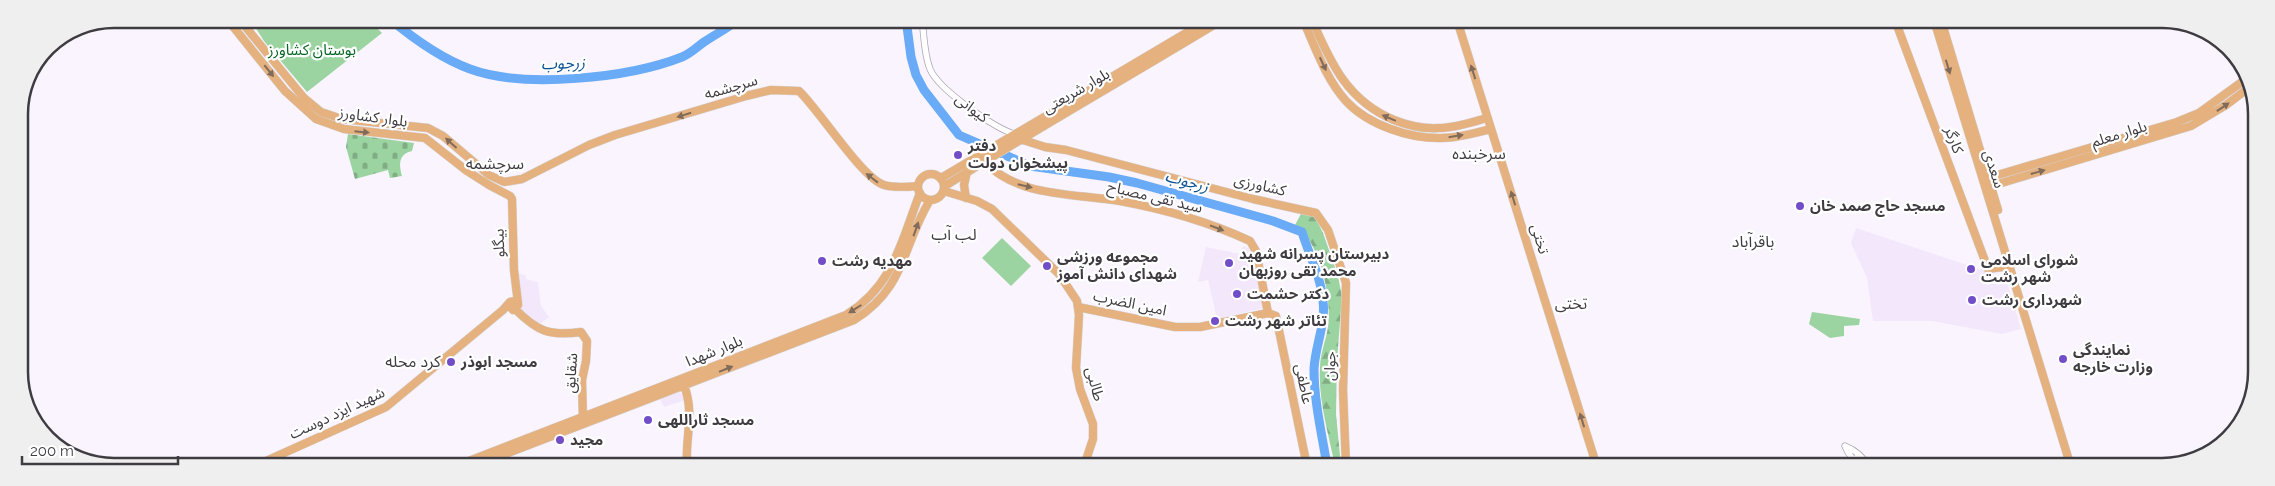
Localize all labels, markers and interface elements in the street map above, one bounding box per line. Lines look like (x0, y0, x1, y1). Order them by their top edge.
park label: بوستان کشاورز (267, 41, 356, 59)
water label: زرجوب (541, 53, 586, 74)
one-way arrow (1319, 57, 1327, 71)
one-way arrow (1944, 60, 1952, 75)
one-way arrow (263, 64, 274, 77)
one-way arrow (1469, 64, 1476, 79)
street label: بلوار شریعتی (1039, 65, 1113, 117)
street label: سرچشمه (702, 71, 760, 104)
street label: کیوانی (952, 90, 993, 127)
one-way arrow (2216, 102, 2230, 112)
street label: بلوار کشاورز (336, 103, 409, 131)
one-way arrow (676, 112, 691, 120)
one-way arrow (1382, 113, 1396, 121)
street label: بلوار معلم (2089, 117, 2150, 153)
street label: کارگر (1940, 123, 1967, 157)
one-way arrow (355, 128, 371, 136)
one-way arrow (1448, 132, 1464, 140)
one-way arrow (446, 137, 458, 149)
place label: دفتر پیشخوان دولت (967, 137, 1068, 173)
district label: سرخبنده (1452, 144, 1506, 163)
street label: سعدی (1979, 148, 2009, 191)
marker: دفتر پیشخوان دولت (952, 149, 964, 161)
district label: سرچشمه (466, 154, 524, 174)
water label: زرجوب (1163, 166, 1211, 196)
one-way arrow (2031, 168, 2046, 176)
street label: کشاورزی (1232, 170, 1288, 200)
one-way arrow (866, 172, 879, 183)
street label: سید تقی مصباح (1105, 177, 1205, 220)
one-way arrow (1017, 182, 1032, 190)
one-way arrow (1508, 191, 1516, 206)
place label: مسجد حاج صمد خان (1810, 197, 1946, 217)
marker: مسجد حاج صمد خان (1794, 200, 1806, 212)
one-way arrow (912, 221, 920, 236)
street label: تختی (1527, 222, 1553, 256)
one-way arrow (1210, 224, 1225, 232)
district label: لب آب (931, 225, 977, 244)
street label: بیگلو (490, 228, 508, 258)
district label: باقرآباد (1732, 232, 1774, 251)
place label: دبیرستان پسرانه شهید محمد تقی روزبهان (1239, 245, 1389, 280)
place label: مجموعه ورزشی شهدای دانش آموز (1056, 248, 1177, 283)
place label: شورای اسلامی شهر رشت (1981, 251, 2078, 286)
place label: مهدیه رشت (832, 252, 912, 270)
marker: مهدیه رشت (816, 255, 828, 267)
marker: دبیرستان پسرانه شهید محمد تقی روزبهان (1223, 257, 1235, 269)
marker: مجموعه ورزشی شهدای دانش آموز (1041, 260, 1053, 272)
marker: شورای اسلامی شهر رشت (1965, 263, 1977, 275)
place label: دکتر حشمت (1247, 285, 1330, 303)
street label: امین الضرب (1092, 286, 1168, 320)
marker: دکتر حشمت (1231, 288, 1243, 300)
place label: شهرداری رشت (1982, 291, 2082, 309)
district label: تختی (1555, 294, 1588, 313)
marker: شهرداری رشت (1966, 294, 1978, 306)
one-way arrow (849, 305, 862, 314)
place label: تئاتر شهر رشت (1225, 312, 1327, 330)
marker: تئاتر شهر رشت (1209, 315, 1221, 327)
street label: بلوار شهدا (683, 332, 745, 370)
place label: نمایندگی وزارت خارجه (2073, 341, 2153, 376)
street label: جوان (1320, 351, 1340, 381)
district label: کرد محله (385, 352, 441, 371)
street label: شقایق (561, 352, 582, 394)
place label: مسجد ابوذر (460, 353, 538, 371)
marker: نمایندگی وزارت خارجه (2057, 353, 2069, 365)
marker: مسجد ابوذر (445, 356, 457, 368)
street label: عاطفی (1291, 362, 1317, 406)
one-way arrow (719, 365, 734, 373)
street label: طالبی (1082, 365, 1108, 403)
street label: شهید ایزد دوست (286, 383, 388, 443)
place label: مسجد ثاراللهی (658, 411, 754, 429)
one-way arrow (1578, 412, 1586, 427)
marker: مسجد ثاراللهی (642, 414, 654, 426)
place label: مجید (570, 431, 603, 449)
scale bar (22, 434, 179, 466)
marker: مجید (554, 434, 566, 446)
text: 200 m (30, 442, 74, 460)

